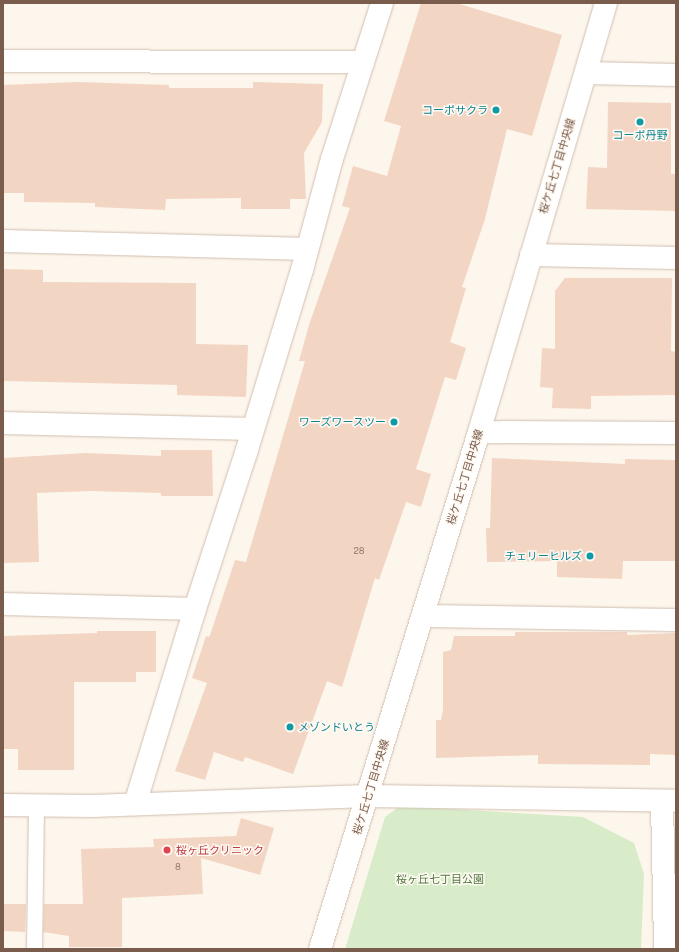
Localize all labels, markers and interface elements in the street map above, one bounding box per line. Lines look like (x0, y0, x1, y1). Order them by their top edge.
place label: コーポサクラ (422, 103, 488, 117)
marker: コーポサクラ (491, 105, 501, 115)
street label: 桜ケ丘七丁目中央線 (536, 117, 578, 215)
marker: コーポ丹野 (635, 117, 645, 127)
place label: コーポ丹野 (613, 128, 667, 142)
place label: ワーズワースツー (298, 415, 386, 429)
marker: ワーズワースツー (389, 417, 399, 427)
street label: 桜ケ丘七丁目中央線 (444, 428, 486, 526)
house number: 28 (353, 546, 365, 556)
place label: チェリーヒルズ (505, 549, 582, 563)
marker: チェリーヒルズ (585, 551, 595, 561)
place label: メゾンドいとう (298, 720, 375, 734)
marker: メゾンドいとう (285, 722, 295, 732)
street label: 桜ケ丘七丁目中央線 (350, 738, 392, 836)
place label: 桜ヶ丘クリニック (176, 843, 264, 857)
marker: 桜ヶ丘クリニック (161, 844, 173, 856)
house number: 8 (175, 862, 181, 872)
park label: 桜ヶ丘七丁目公園 (396, 872, 484, 886)

